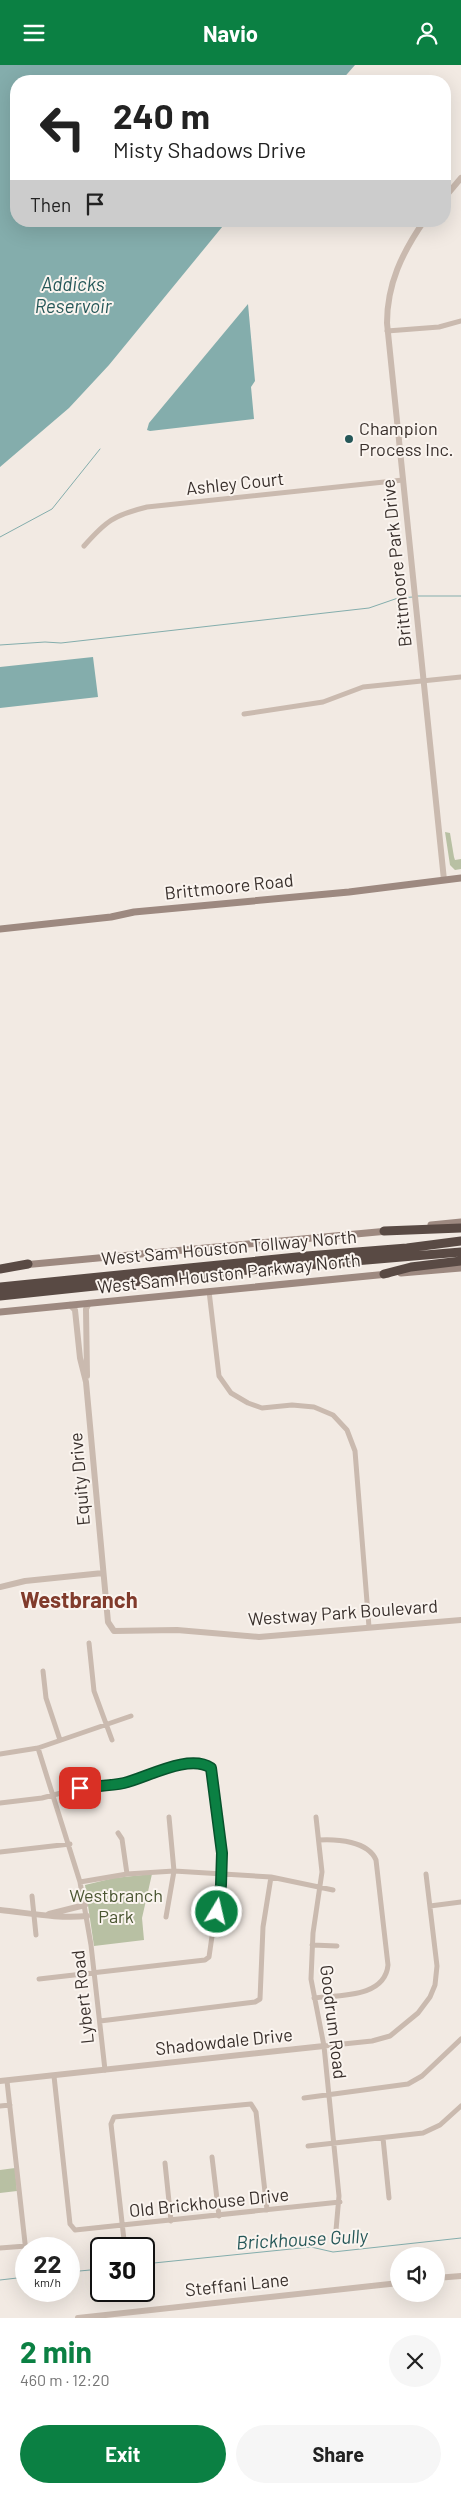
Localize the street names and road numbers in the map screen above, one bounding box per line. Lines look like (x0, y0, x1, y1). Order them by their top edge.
street label: Ashley Court (185, 467, 285, 499)
street label: Brittmoore Park Drive (376, 478, 416, 648)
street label: Brittmoore Road (163, 868, 294, 904)
street label: West Sam Houston Tollway North (100, 1225, 358, 1269)
street label: West Sam Houston Parkway North (96, 1248, 362, 1298)
street label: Equity Drive (64, 1431, 94, 1527)
street label: Westway Park Boulevard (247, 1594, 439, 1630)
street label: Lybert Road (66, 1949, 98, 2045)
street label: Goodrum Road (316, 1963, 352, 2080)
street label: Shadowdale Drive (154, 2023, 294, 2059)
street label: Old Brickhouse Drive (128, 2183, 290, 2221)
street label: Steffani Lane (184, 2268, 290, 2300)

